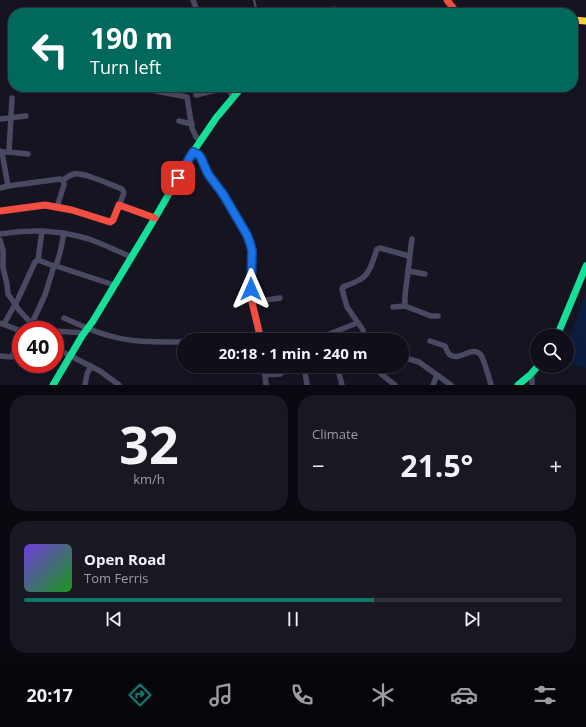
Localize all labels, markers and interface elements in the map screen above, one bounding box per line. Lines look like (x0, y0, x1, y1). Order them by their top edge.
text: 190 m (90, 19, 173, 57)
icon: left (24, 24, 76, 76)
text: Turn left (90, 55, 161, 79)
pin (161, 161, 195, 195)
icon: arrive (167, 167, 189, 189)
position arrow (230, 268, 272, 310)
speed limit sign: 40 (12, 321, 64, 373)
map controls (530, 329, 574, 373)
button: search (530, 329, 574, 373)
text: 20:18 · 1 min · 240 m (219, 343, 367, 363)
text: 32 (119, 408, 179, 479)
text: Climate (312, 425, 358, 443)
text: 21.5° (401, 445, 473, 486)
text: − (312, 450, 325, 480)
text: + (549, 450, 562, 480)
text: km/h (133, 470, 165, 488)
text: Open Road (84, 549, 166, 569)
text: Tom Ferris (84, 569, 149, 587)
icon: previous (103, 608, 125, 630)
icon: pause (282, 608, 304, 630)
icon: next (461, 608, 483, 630)
icon: directions (126, 681, 154, 709)
icon: music (207, 681, 235, 709)
icon: phone (288, 681, 316, 709)
icon: climate (369, 681, 397, 709)
icon: car (450, 681, 478, 709)
icon: filters (531, 681, 559, 709)
text: 20:17 (27, 683, 73, 707)

